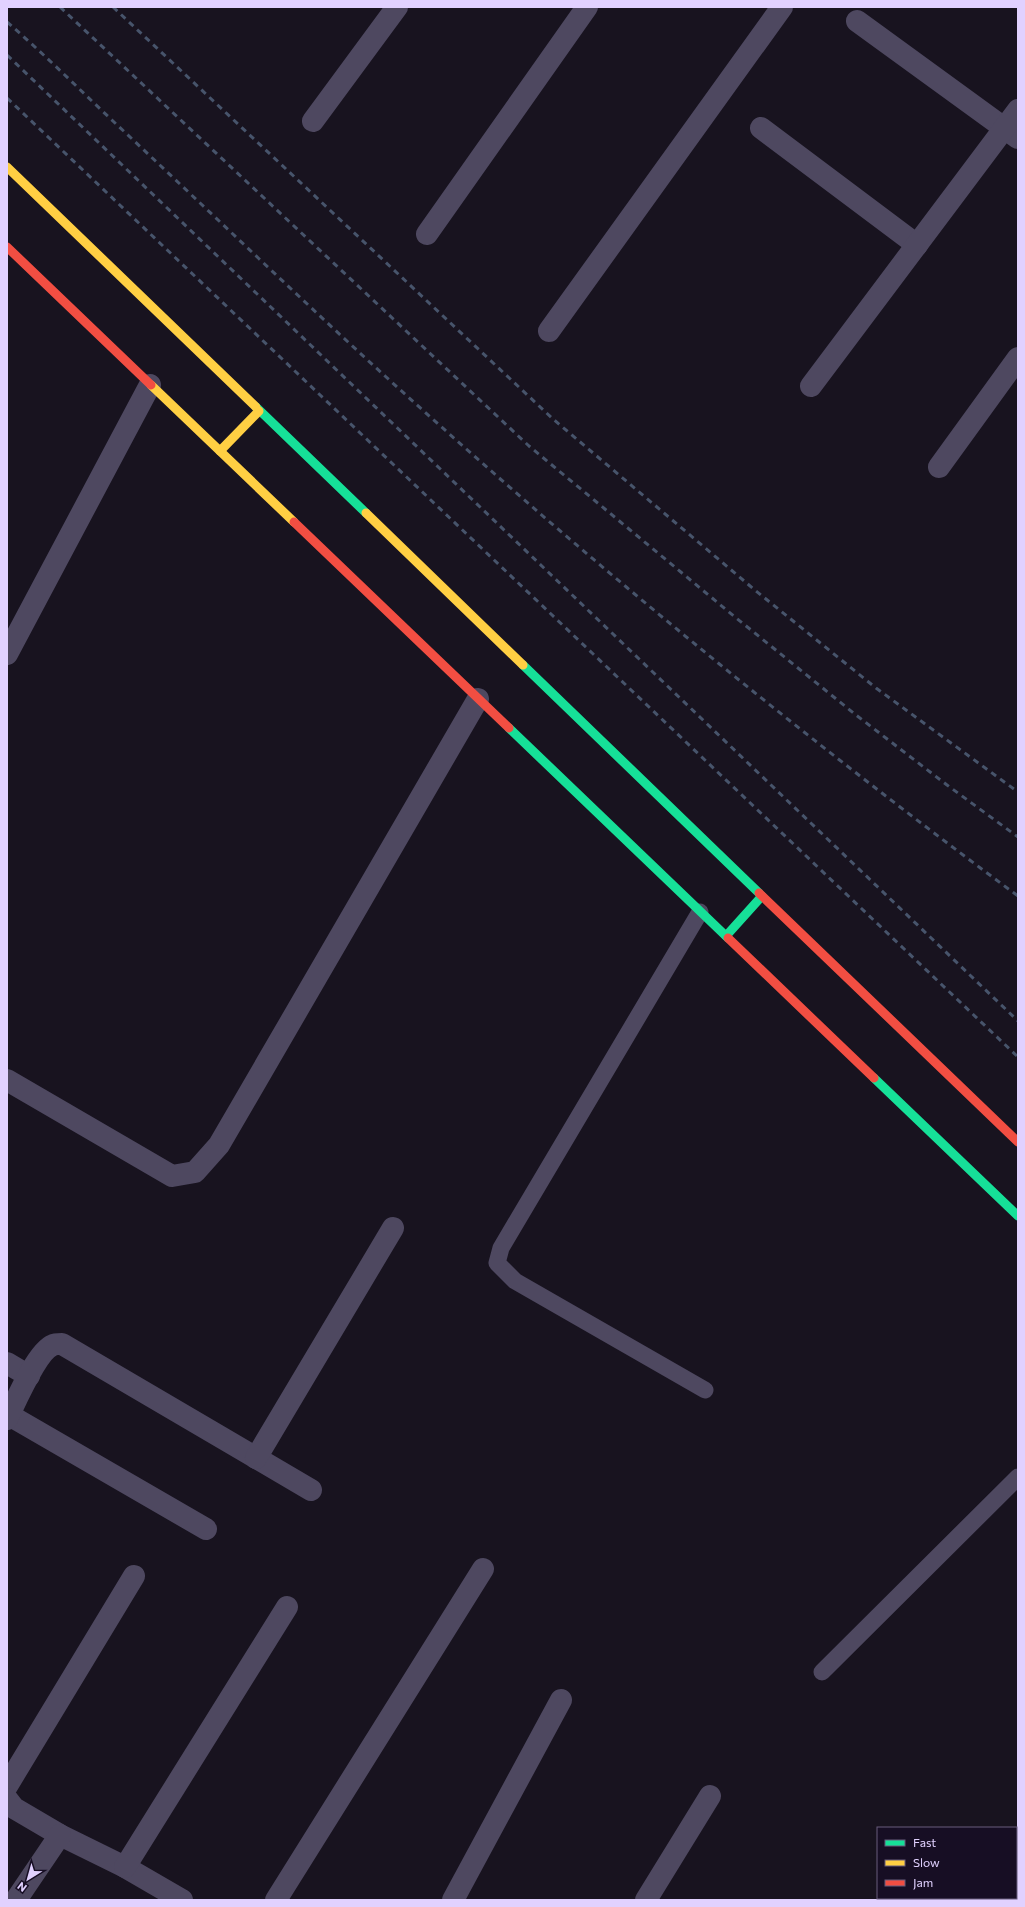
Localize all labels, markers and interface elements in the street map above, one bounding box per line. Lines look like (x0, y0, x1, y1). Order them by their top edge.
legend (877, 1827, 1017, 1899)
text: Fast (913, 1835, 936, 1849)
text: Slow (913, 1855, 940, 1869)
north arrow (8, 1859, 48, 1899)
text: Jam (913, 1875, 933, 1890)
text: N (14, 1880, 29, 1895)

